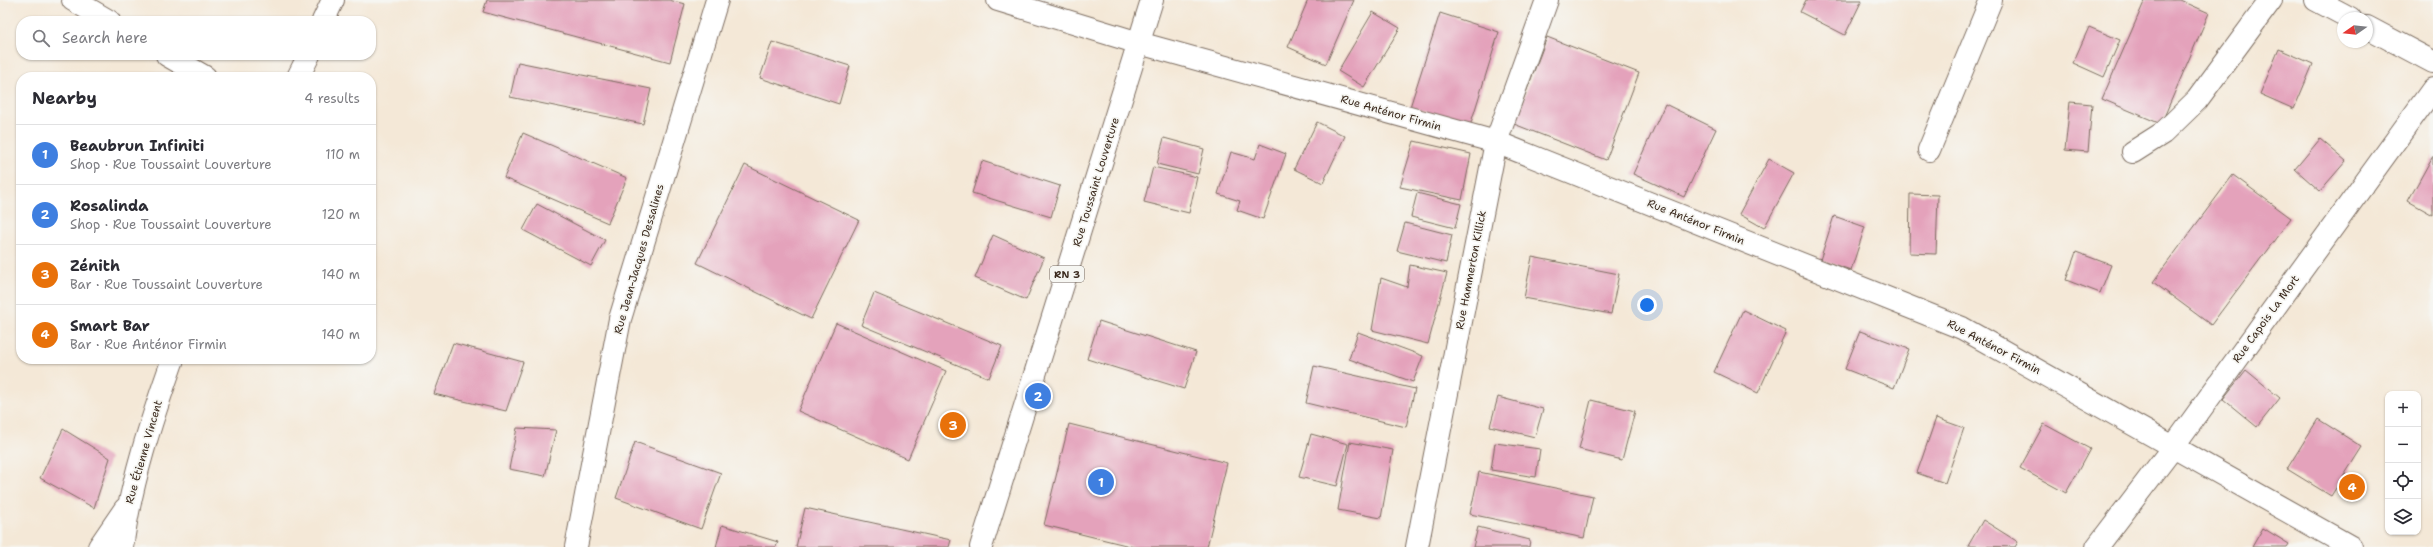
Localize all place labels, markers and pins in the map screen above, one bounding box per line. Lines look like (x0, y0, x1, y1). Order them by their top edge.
pin: 2 (1025, 381, 1051, 411)
pin: 3 (940, 410, 966, 440)
pin: 1 (1088, 467, 1114, 497)
pin: 4 (2339, 472, 2365, 502)

